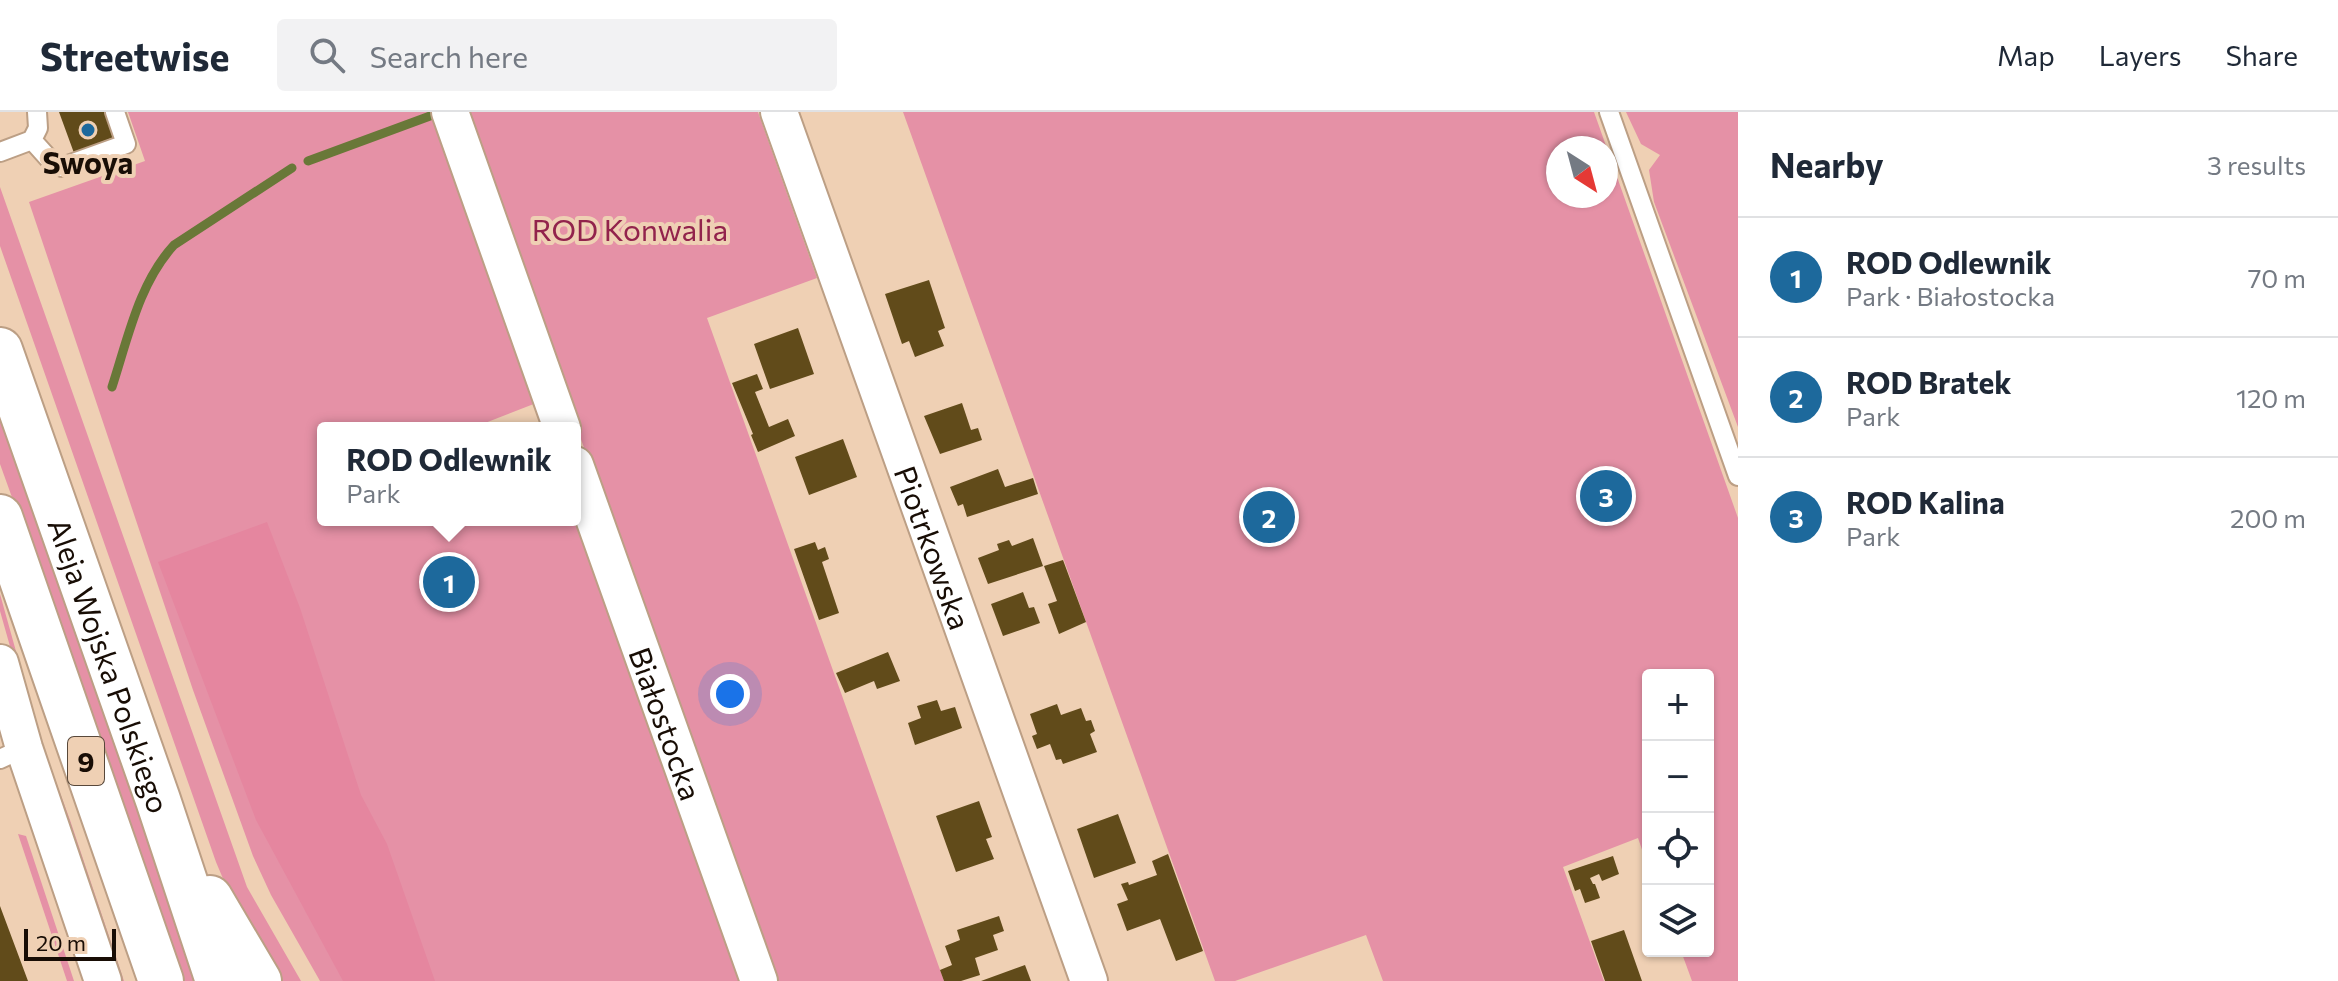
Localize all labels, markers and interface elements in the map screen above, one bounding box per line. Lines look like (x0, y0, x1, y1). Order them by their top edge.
search box (277, 19, 837, 91)
text: Streetwise (40, 32, 229, 79)
icon: search (305, 33, 349, 77)
text: Search here (369, 37, 528, 74)
text: Map (1997, 38, 2055, 72)
text: Layers (2099, 38, 2181, 72)
text: Share (2225, 38, 2298, 72)
marker: Swoya (79, 121, 97, 139)
north arrow (1546, 136, 1618, 208)
place label: Swoya (43, 143, 133, 180)
text: Nearby (1770, 143, 1884, 185)
text: 3 results (2207, 149, 2306, 180)
park label: ROD Konwalia (532, 210, 728, 247)
text: ROD Odlewnik (1846, 243, 2052, 280)
text: 1 (1790, 262, 1802, 293)
text: 70 m (2248, 262, 2306, 293)
text: Park · Białostocka (1846, 280, 2055, 311)
text: ROD Bratek (1846, 363, 2012, 400)
text: 2 (1789, 382, 1803, 413)
text: 120 m (2236, 382, 2306, 413)
text: Park (1846, 400, 1900, 431)
popup (317, 422, 581, 526)
text: ROD Odlewnik (346, 440, 552, 477)
street label: Piotrkowska (888, 460, 980, 634)
pin: 3 (1580, 466, 1632, 526)
text: Park (346, 477, 401, 508)
text: ROD Kalina (1846, 483, 2005, 520)
pin: 2 (1243, 487, 1295, 547)
text: 3 (1788, 502, 1804, 533)
text: 200 m (2230, 502, 2306, 533)
street label: Aleja Wojska Polskiego (42, 513, 179, 817)
text: Park (1846, 520, 1900, 551)
pin: 1 (423, 552, 475, 612)
street label: Białostocka (623, 642, 711, 805)
map controls (1642, 669, 1714, 957)
button: + (1642, 669, 1714, 741)
your location (710, 674, 750, 714)
road number: 9 (68, 737, 104, 785)
button: − (1642, 741, 1714, 813)
button: locate (1642, 813, 1714, 885)
button: layers (1642, 885, 1714, 957)
scale bar (24, 925, 116, 961)
text: 20 m (36, 929, 86, 956)

